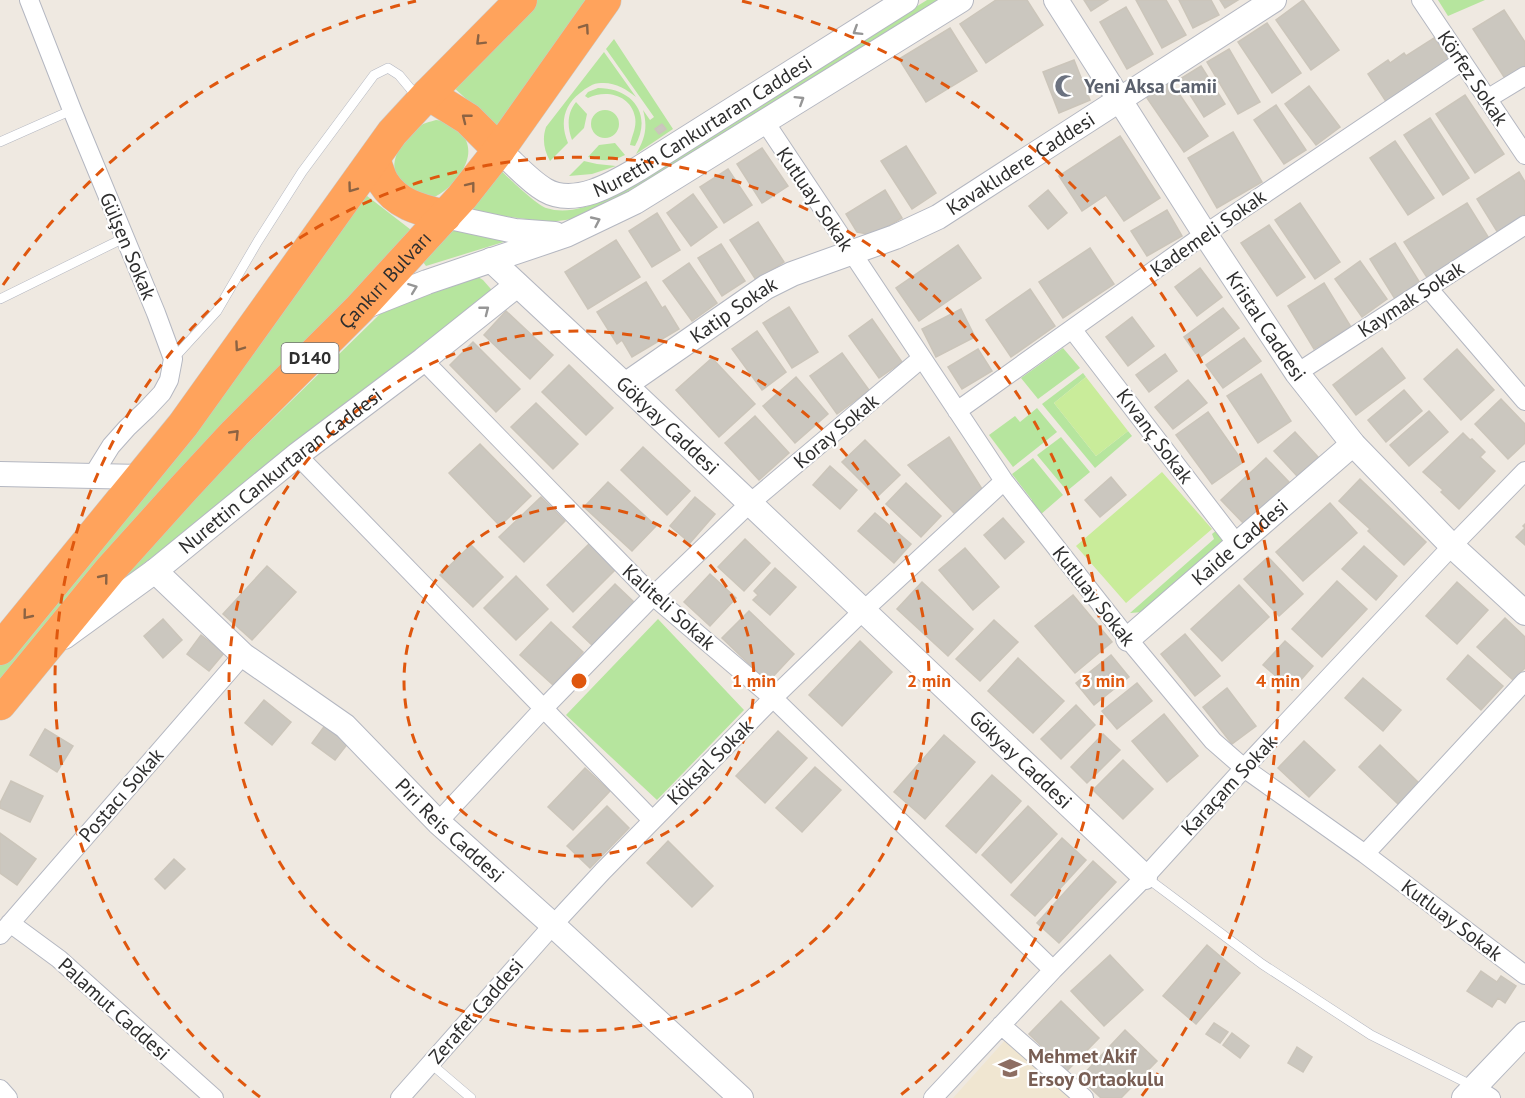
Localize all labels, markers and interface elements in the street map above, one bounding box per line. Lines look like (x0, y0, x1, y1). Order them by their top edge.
one-way arrow (578, 24, 589, 35)
one-way arrow (853, 24, 863, 36)
street label: Körfez Sokak (1432, 26, 1514, 131)
one-way arrow (477, 34, 488, 45)
street label: Nurettin Cankurtaran Caddesi (589, 50, 817, 203)
mosque icon: Yeni Aksa Camii (1053, 73, 1079, 99)
place label: Yeni Aksa Camii (1083, 73, 1217, 99)
one-way arrow (794, 96, 804, 108)
street label: Kavaklıdere Caddesi (941, 106, 1100, 221)
one-way arrow (462, 115, 473, 126)
street label: Kutluay Sokak (771, 142, 860, 256)
one-way arrow (348, 181, 359, 192)
one-way arrow (463, 182, 474, 193)
street label: Kademeli Sokak (1145, 183, 1271, 283)
street label: Gülşen Sokak (94, 188, 162, 304)
one-way arrow (590, 217, 601, 229)
street label: Çankırı Bulvarı (333, 226, 437, 335)
street label: Kaymak Sokak (1353, 255, 1469, 343)
street label: Kristal Caddesi (1220, 266, 1312, 387)
street label: Katip Sokak (685, 271, 782, 349)
one-way arrow (407, 282, 418, 295)
one-way arrow (478, 307, 489, 318)
one-way arrow (235, 340, 246, 351)
road number: D140 (282, 343, 338, 373)
street label: Gökyay Caddesi (611, 370, 725, 480)
street label: Nurettin Cankurtaran Caddesi (173, 382, 387, 559)
street label: Kıvanç Sokak (1111, 383, 1199, 489)
street label: Koray Sokak (788, 388, 884, 474)
one-way arrow (228, 430, 239, 440)
street label: Kaide Caddesi (1186, 493, 1294, 591)
street label: Kutluay Sokak (1047, 541, 1141, 652)
street label: Kaliteli Sokak (617, 558, 721, 656)
one-way arrow (96, 574, 107, 585)
one-way arrow (24, 608, 35, 619)
text: 1 min (732, 669, 776, 692)
text: 2 min (907, 669, 951, 692)
text: 3 min (1081, 669, 1125, 692)
text: 4 min (1256, 669, 1300, 692)
centre of rings (569, 671, 589, 691)
street label: Gökyay Caddesi (964, 705, 1078, 814)
street label: Köksal Sokak (661, 713, 759, 811)
street label: Karaçam Sokak (1175, 729, 1283, 841)
street label: Postacı Sokak (73, 742, 169, 847)
street label: Piri Reis Caddesi (390, 773, 510, 888)
street label: Kutluay Sokak (1396, 873, 1508, 967)
street label: Palamut Caddesi (53, 952, 175, 1066)
street label: Zerafet Caddesi (423, 953, 529, 1069)
place label: Mehmet Akif Ersoy Ortaokulu (1028, 1043, 1164, 1092)
school or university icon: Mehmet Akif Ersoy Ortaokulu (997, 1055, 1023, 1081)

